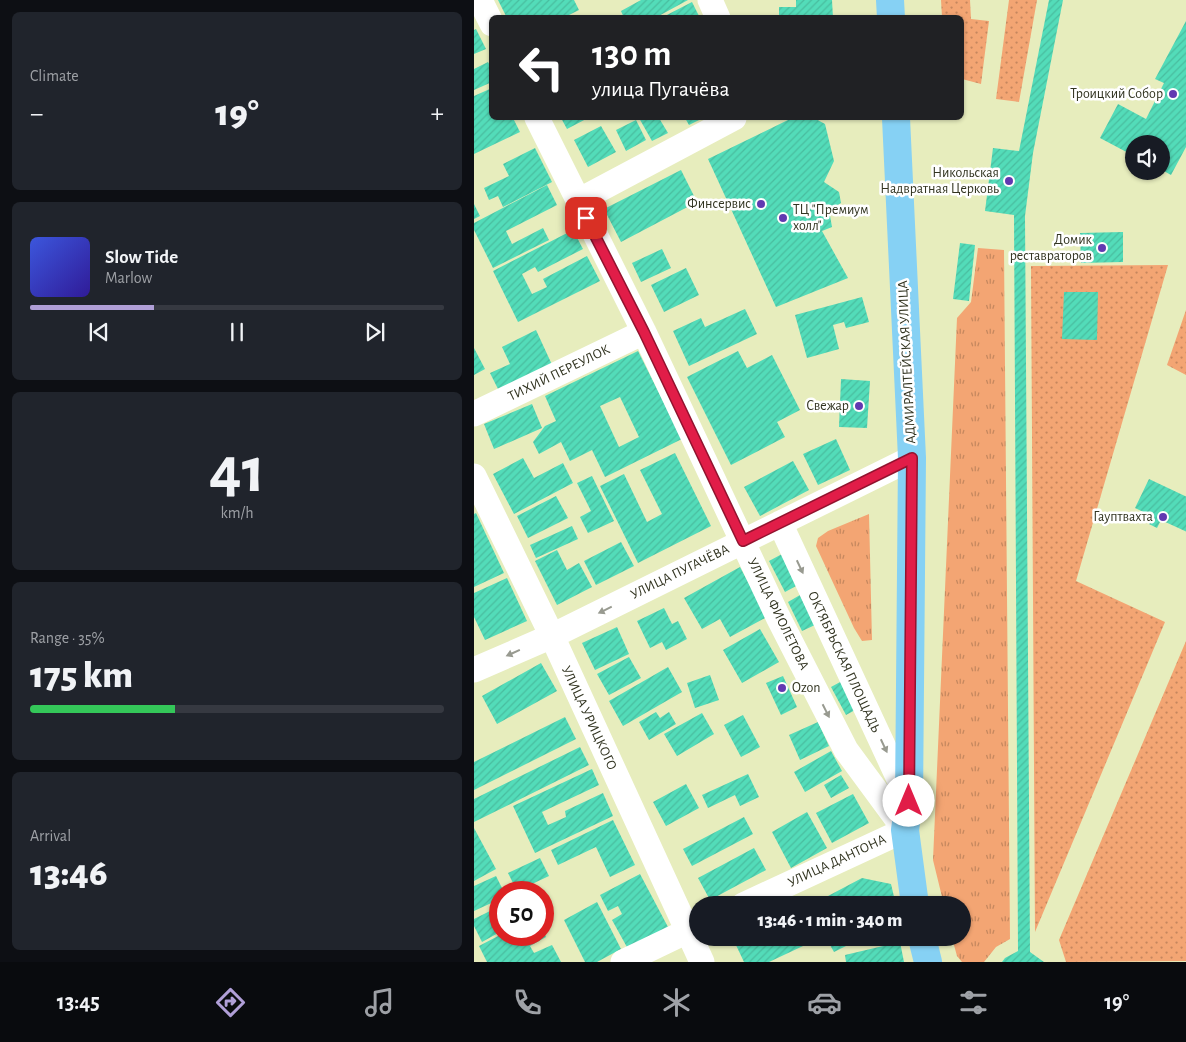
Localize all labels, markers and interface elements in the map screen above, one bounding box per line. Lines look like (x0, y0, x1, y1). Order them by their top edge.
icon: left (509, 35, 574, 100)
text: 130 m (592, 37, 671, 72)
text: Climate (30, 68, 79, 84)
text: улица Пугачёва (592, 78, 729, 100)
place label: Троицкий Собор (1070, 87, 1163, 101)
marker: Троицкий Собор (1167, 88, 1179, 100)
text: 19° (215, 95, 259, 133)
text: − (30, 100, 43, 128)
text: + (431, 100, 444, 128)
map controls (1125, 135, 1170, 180)
button: sound (1125, 135, 1170, 180)
place label: Никольская Надвратная Церковь (880, 166, 999, 196)
marker: Никольская Надвратная Церковь (1003, 175, 1015, 187)
pin (565, 197, 607, 239)
place label: Финсервис (687, 197, 751, 211)
marker: Финсервис (755, 198, 767, 210)
place label: ТЦ "Премиум холл" (793, 203, 869, 233)
icon: arrive (572, 204, 600, 232)
marker: ТЦ "Премиум холл" (777, 212, 789, 224)
place label: Домик реставраторов (1010, 233, 1093, 263)
marker: Домик реставраторов (1096, 242, 1108, 254)
text: Slow Tide (105, 248, 178, 267)
text: Marlow (105, 270, 152, 286)
street label: АДМИРАЛТЕЙСКАЯ УЛИЦА (895, 280, 918, 444)
icon: previous (85, 318, 113, 346)
icon: pause (223, 318, 251, 346)
icon: next (361, 318, 389, 346)
street label: ТИХИЙ ПЕРЕУЛОК (505, 341, 612, 404)
place label: Свежар (806, 399, 849, 413)
marker: Свежар (853, 400, 865, 412)
text: 41 (209, 439, 265, 504)
text: km/h (220, 505, 254, 521)
place label: Гауптвахта (1093, 510, 1154, 524)
marker: Гауптвахта (1157, 511, 1169, 523)
street label: УЛИЦА ПУГАЧЁВА (628, 540, 732, 602)
street label: УЛИЦА ФИОЛЕТОВА (745, 556, 811, 672)
one-way arrow (797, 560, 805, 574)
street label: ОКТЯБРЬСКАЯ ПЛОЩАДЬ (805, 589, 883, 735)
one-way arrow (598, 606, 612, 614)
text: Range · 35% (30, 630, 105, 646)
one-way arrow (506, 649, 520, 657)
text: 175 km (30, 657, 133, 695)
street label: УЛИЦА УРИЦКОГО (559, 664, 619, 772)
place label: Ozon (792, 681, 820, 695)
marker: Ozon (776, 682, 788, 694)
one-way arrow (822, 703, 830, 718)
one-way arrow (880, 739, 888, 753)
position arrow (882, 774, 934, 826)
text: Arrival (30, 828, 71, 844)
street label: УЛИЦА ДАНТОНА (786, 832, 888, 890)
text: 13:46 (30, 855, 107, 893)
speed limit sign: 50 (489, 881, 554, 946)
text: 13:46 · 1 min · 340 m (758, 911, 903, 930)
icon: directions (213, 985, 248, 1020)
icon: music (362, 985, 397, 1020)
icon: phone (510, 985, 545, 1020)
icon: climate (659, 985, 694, 1020)
icon: car (807, 985, 842, 1020)
icon: filters (956, 985, 991, 1020)
text: 13:45 (57, 991, 100, 1013)
text: 19° (1104, 991, 1129, 1013)

